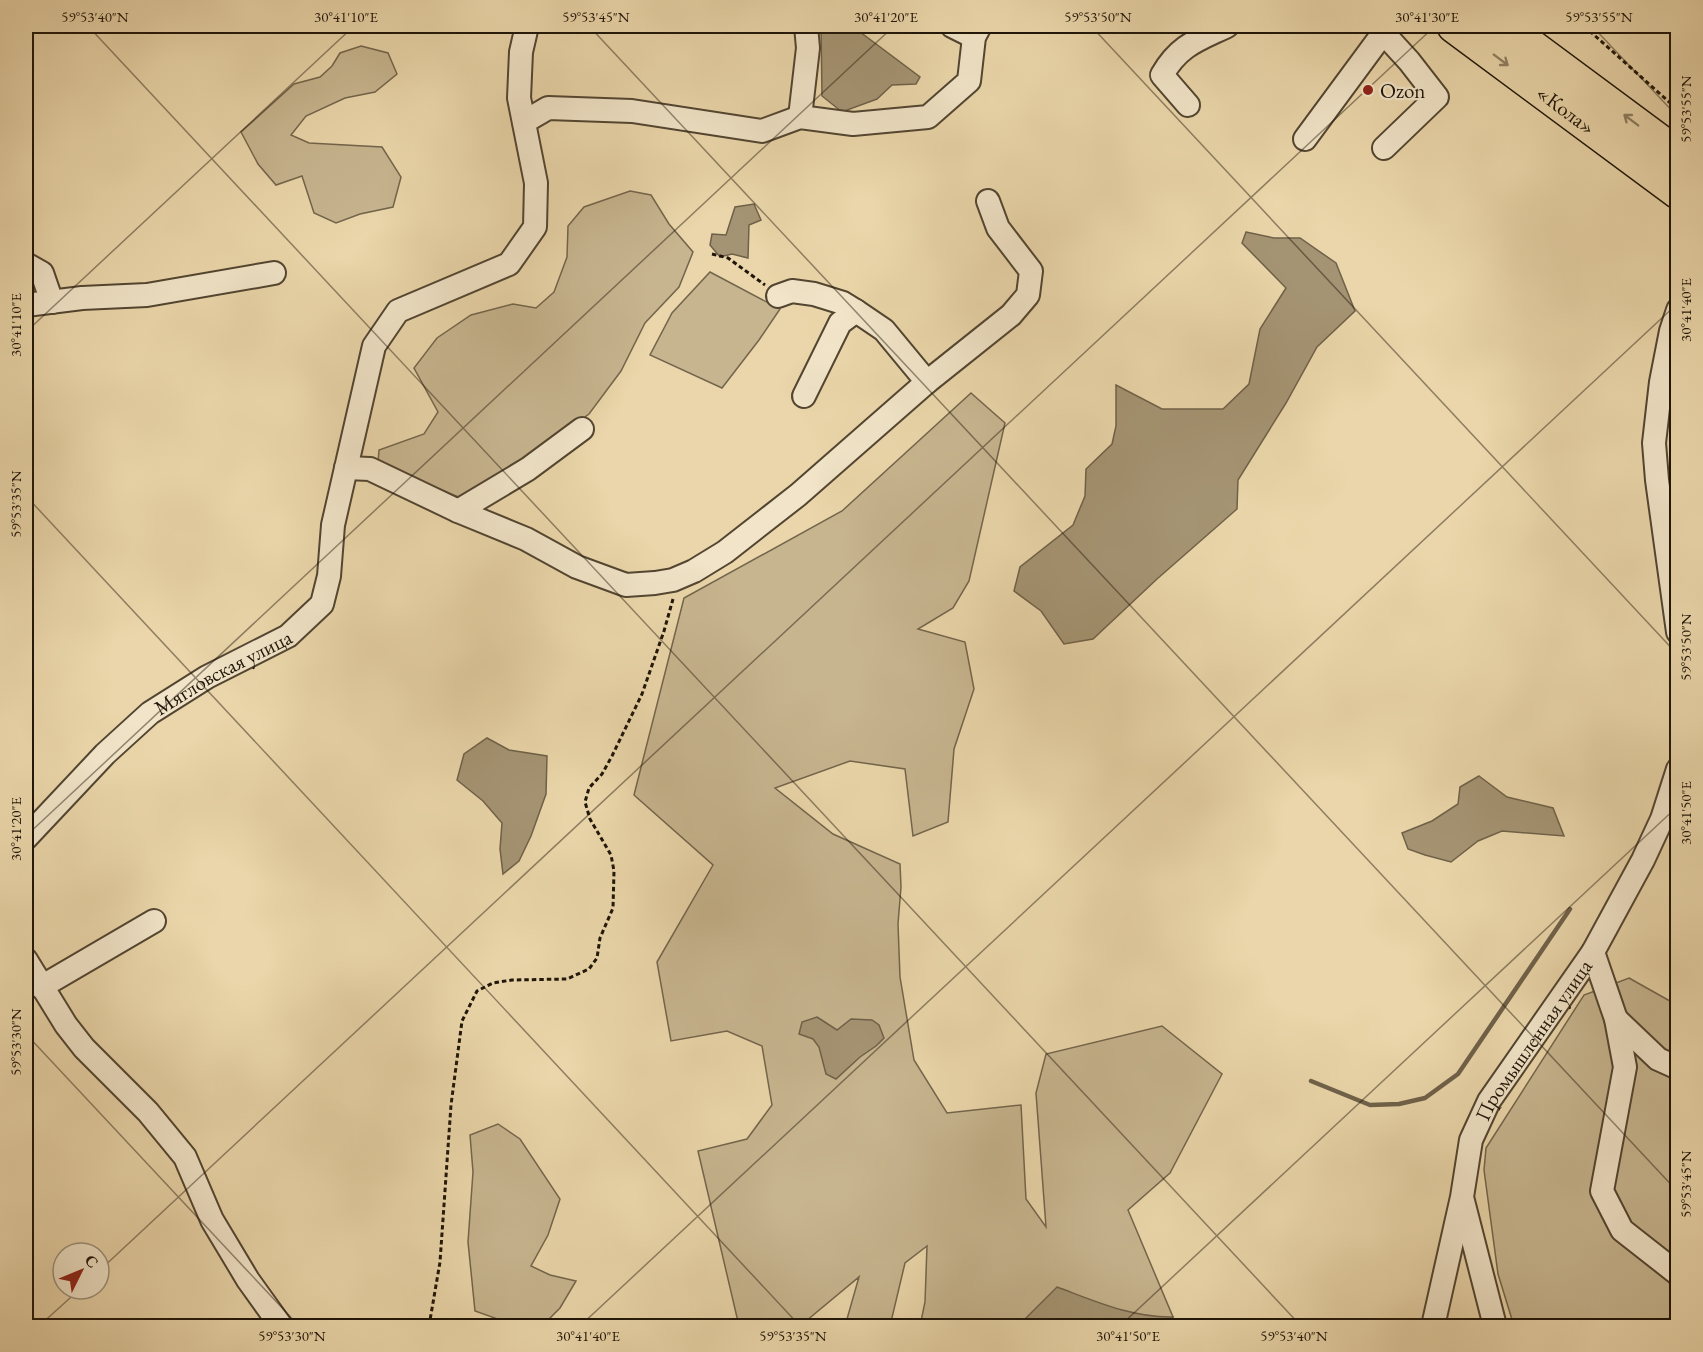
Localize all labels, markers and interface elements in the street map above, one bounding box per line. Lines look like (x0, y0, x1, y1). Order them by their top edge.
text: 59°53'40"N (61, 7, 129, 26)
text: 30°41'10"E (314, 7, 379, 26)
text: 59°53'45"N (562, 7, 630, 26)
text: 30°41'20"E (854, 7, 919, 26)
text: 59°53'50"N (1064, 7, 1132, 26)
text: 30°41'30"E (1395, 7, 1460, 26)
text: 59°53'55"N (1565, 7, 1633, 26)
one-way arrow (1492, 54, 1508, 67)
text: 59°53'55"N (1676, 75, 1695, 143)
place label: Ozon (1380, 77, 1425, 104)
street label: «Кола» (1532, 79, 1601, 140)
marker: Ozon (1361, 83, 1375, 97)
one-way arrow (1623, 114, 1639, 126)
text: 30°41'40"E (1676, 277, 1695, 342)
text: 30°41'10"E (6, 292, 25, 357)
text: 59°53'35"N (6, 470, 25, 538)
text: 59°53'50"N (1676, 613, 1695, 681)
street label: Мягловская улица (149, 623, 297, 721)
text: 30°41'50"E (1676, 780, 1695, 845)
text: 30°41'20"E (6, 796, 25, 861)
street label: Промышленная улица (1468, 953, 1598, 1125)
text: 59°53'30"N (6, 1008, 25, 1076)
text: 59°53'45"N (1676, 1150, 1695, 1218)
north arrow (51, 1241, 111, 1301)
text: С (80, 1250, 103, 1272)
text: 59°53'30"N (258, 1326, 326, 1345)
text: 30°41'40"E (556, 1326, 621, 1345)
text: 59°53'35"N (759, 1326, 827, 1345)
text: 30°41'50"E (1096, 1326, 1161, 1345)
text: 59°53'40"N (1260, 1326, 1328, 1345)

